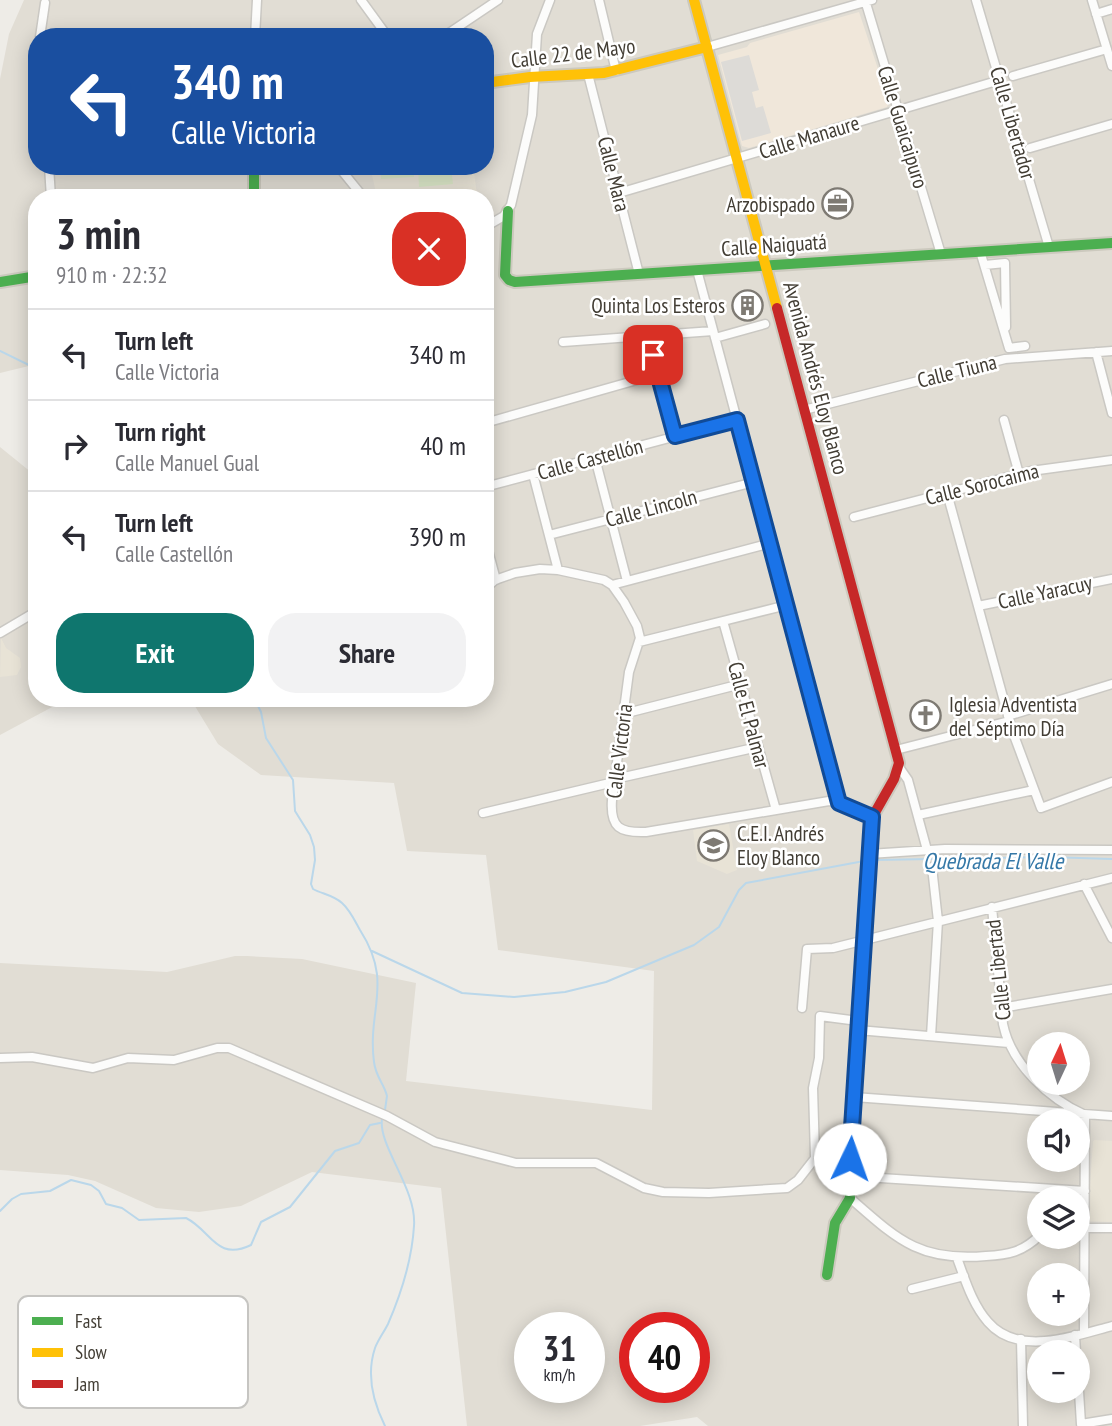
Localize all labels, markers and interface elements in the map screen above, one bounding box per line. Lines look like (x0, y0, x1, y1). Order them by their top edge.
street label: Calle 22 de Mayo (509, 32, 637, 74)
text: 340 m (171, 49, 284, 113)
icon: left (56, 56, 147, 147)
street label: Calle Guaicaipuro (872, 63, 934, 191)
street label: Calle Libertador (984, 63, 1042, 183)
street label: Calle Manaure (756, 109, 862, 165)
text: Calle Victoria (171, 111, 316, 153)
street label: Calle Mara (592, 134, 636, 214)
office icon: Arzobispado (821, 187, 855, 221)
place label: Arzobispado (726, 191, 815, 218)
text: 3 min (56, 206, 141, 261)
button: close (392, 212, 466, 286)
street label: Calle Naiguatá (720, 228, 828, 262)
text: 910 m · 22:32 (56, 260, 168, 289)
street label: Avenida Andrés Eloy Blanco (777, 279, 855, 477)
building icon: Quinta Los Esteros (731, 288, 765, 322)
place label: Quinta Los Esteros (591, 292, 725, 319)
text: Turn left (115, 324, 193, 357)
pin (623, 325, 683, 385)
icon: left (56, 336, 94, 374)
icon: arrive (634, 336, 672, 374)
text: 340 m (408, 338, 466, 371)
street label: Calle Tiuna (915, 348, 999, 394)
text: Calle Victoria (115, 357, 219, 386)
text: Turn right (115, 415, 206, 448)
icon: right (56, 427, 94, 465)
text: 40 m (420, 429, 466, 462)
street label: Calle Castellón (534, 432, 646, 486)
text: Calle Manuel Gual (115, 448, 259, 477)
street label: Calle Sorocaima (922, 457, 1042, 511)
street label: Calle Lincoln (602, 483, 700, 533)
text: Turn left (115, 506, 193, 539)
icon: left (56, 518, 94, 556)
text: 390 m (408, 520, 466, 553)
text: Calle Castellón (115, 539, 233, 568)
street label: Calle Yaracuy (995, 569, 1095, 615)
button: Exit (56, 613, 254, 693)
button: Share (268, 613, 466, 693)
street label: Calle El Palmar (722, 659, 776, 771)
place label: Iglesia Adventista del Séptimo Día (949, 691, 1077, 742)
church icon: Iglesia Adventista del Séptimo Día (909, 699, 943, 733)
street label: Calle Victoria (600, 702, 638, 800)
place label: C.E.I. Andrés Eloy Blanco (737, 820, 824, 871)
school or university icon: C.E.I. Andrés Eloy Blanco (697, 828, 731, 862)
water label: Quebrada El Valle (923, 846, 1065, 875)
street label: Calle Libertad (979, 918, 1017, 1022)
north arrow (1027, 1032, 1090, 1096)
map controls (1027, 1032, 1090, 1403)
button: sound (1027, 1109, 1090, 1172)
position arrow (813, 1122, 887, 1196)
button: layers (1027, 1186, 1090, 1249)
button: + (1027, 1263, 1090, 1326)
legend (18, 1296, 248, 1408)
text: Fast (75, 1309, 103, 1333)
speed limit sign: 40 (619, 1312, 710, 1403)
text: 31 (543, 1325, 576, 1371)
text: Slow (75, 1340, 108, 1364)
button: − (1027, 1340, 1090, 1403)
text: km/h (544, 1363, 575, 1386)
text: Jam (74, 1372, 100, 1396)

